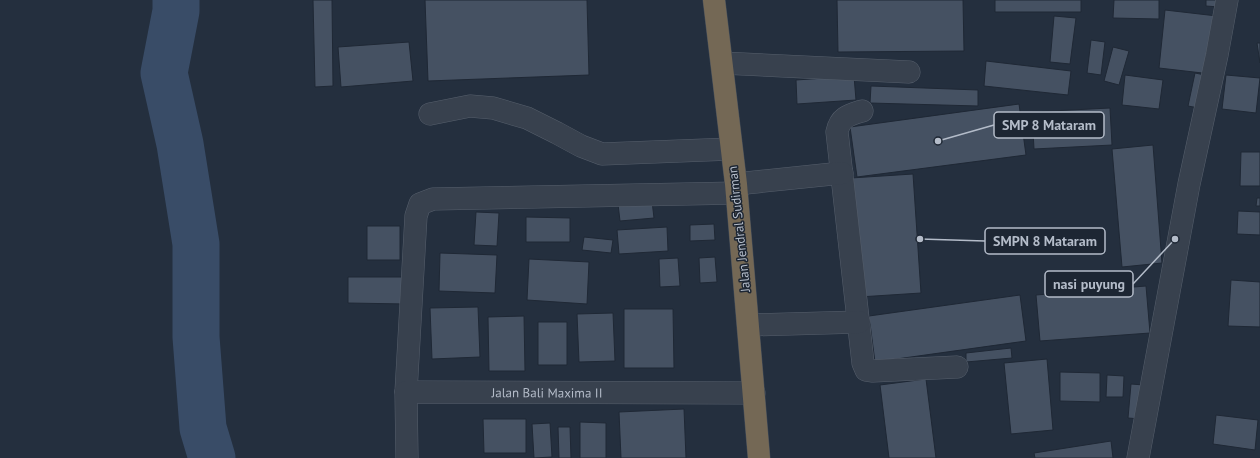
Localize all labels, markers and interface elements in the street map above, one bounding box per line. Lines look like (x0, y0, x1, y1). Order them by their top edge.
callout: SMP 8 Mataram (994, 112, 1104, 138)
text: SMP 8 Mataram (1002, 116, 1096, 134)
street label: Jalan Jendral Sudirman (724, 165, 754, 294)
callout: SMPN 8 Mataram (985, 228, 1105, 254)
text: SMPN 8 Mataram (993, 232, 1097, 250)
callout: nasi puyung (1045, 271, 1133, 297)
text: nasi puyung (1053, 275, 1125, 293)
street label: Jalan Bali Maxima II (490, 384, 602, 401)

